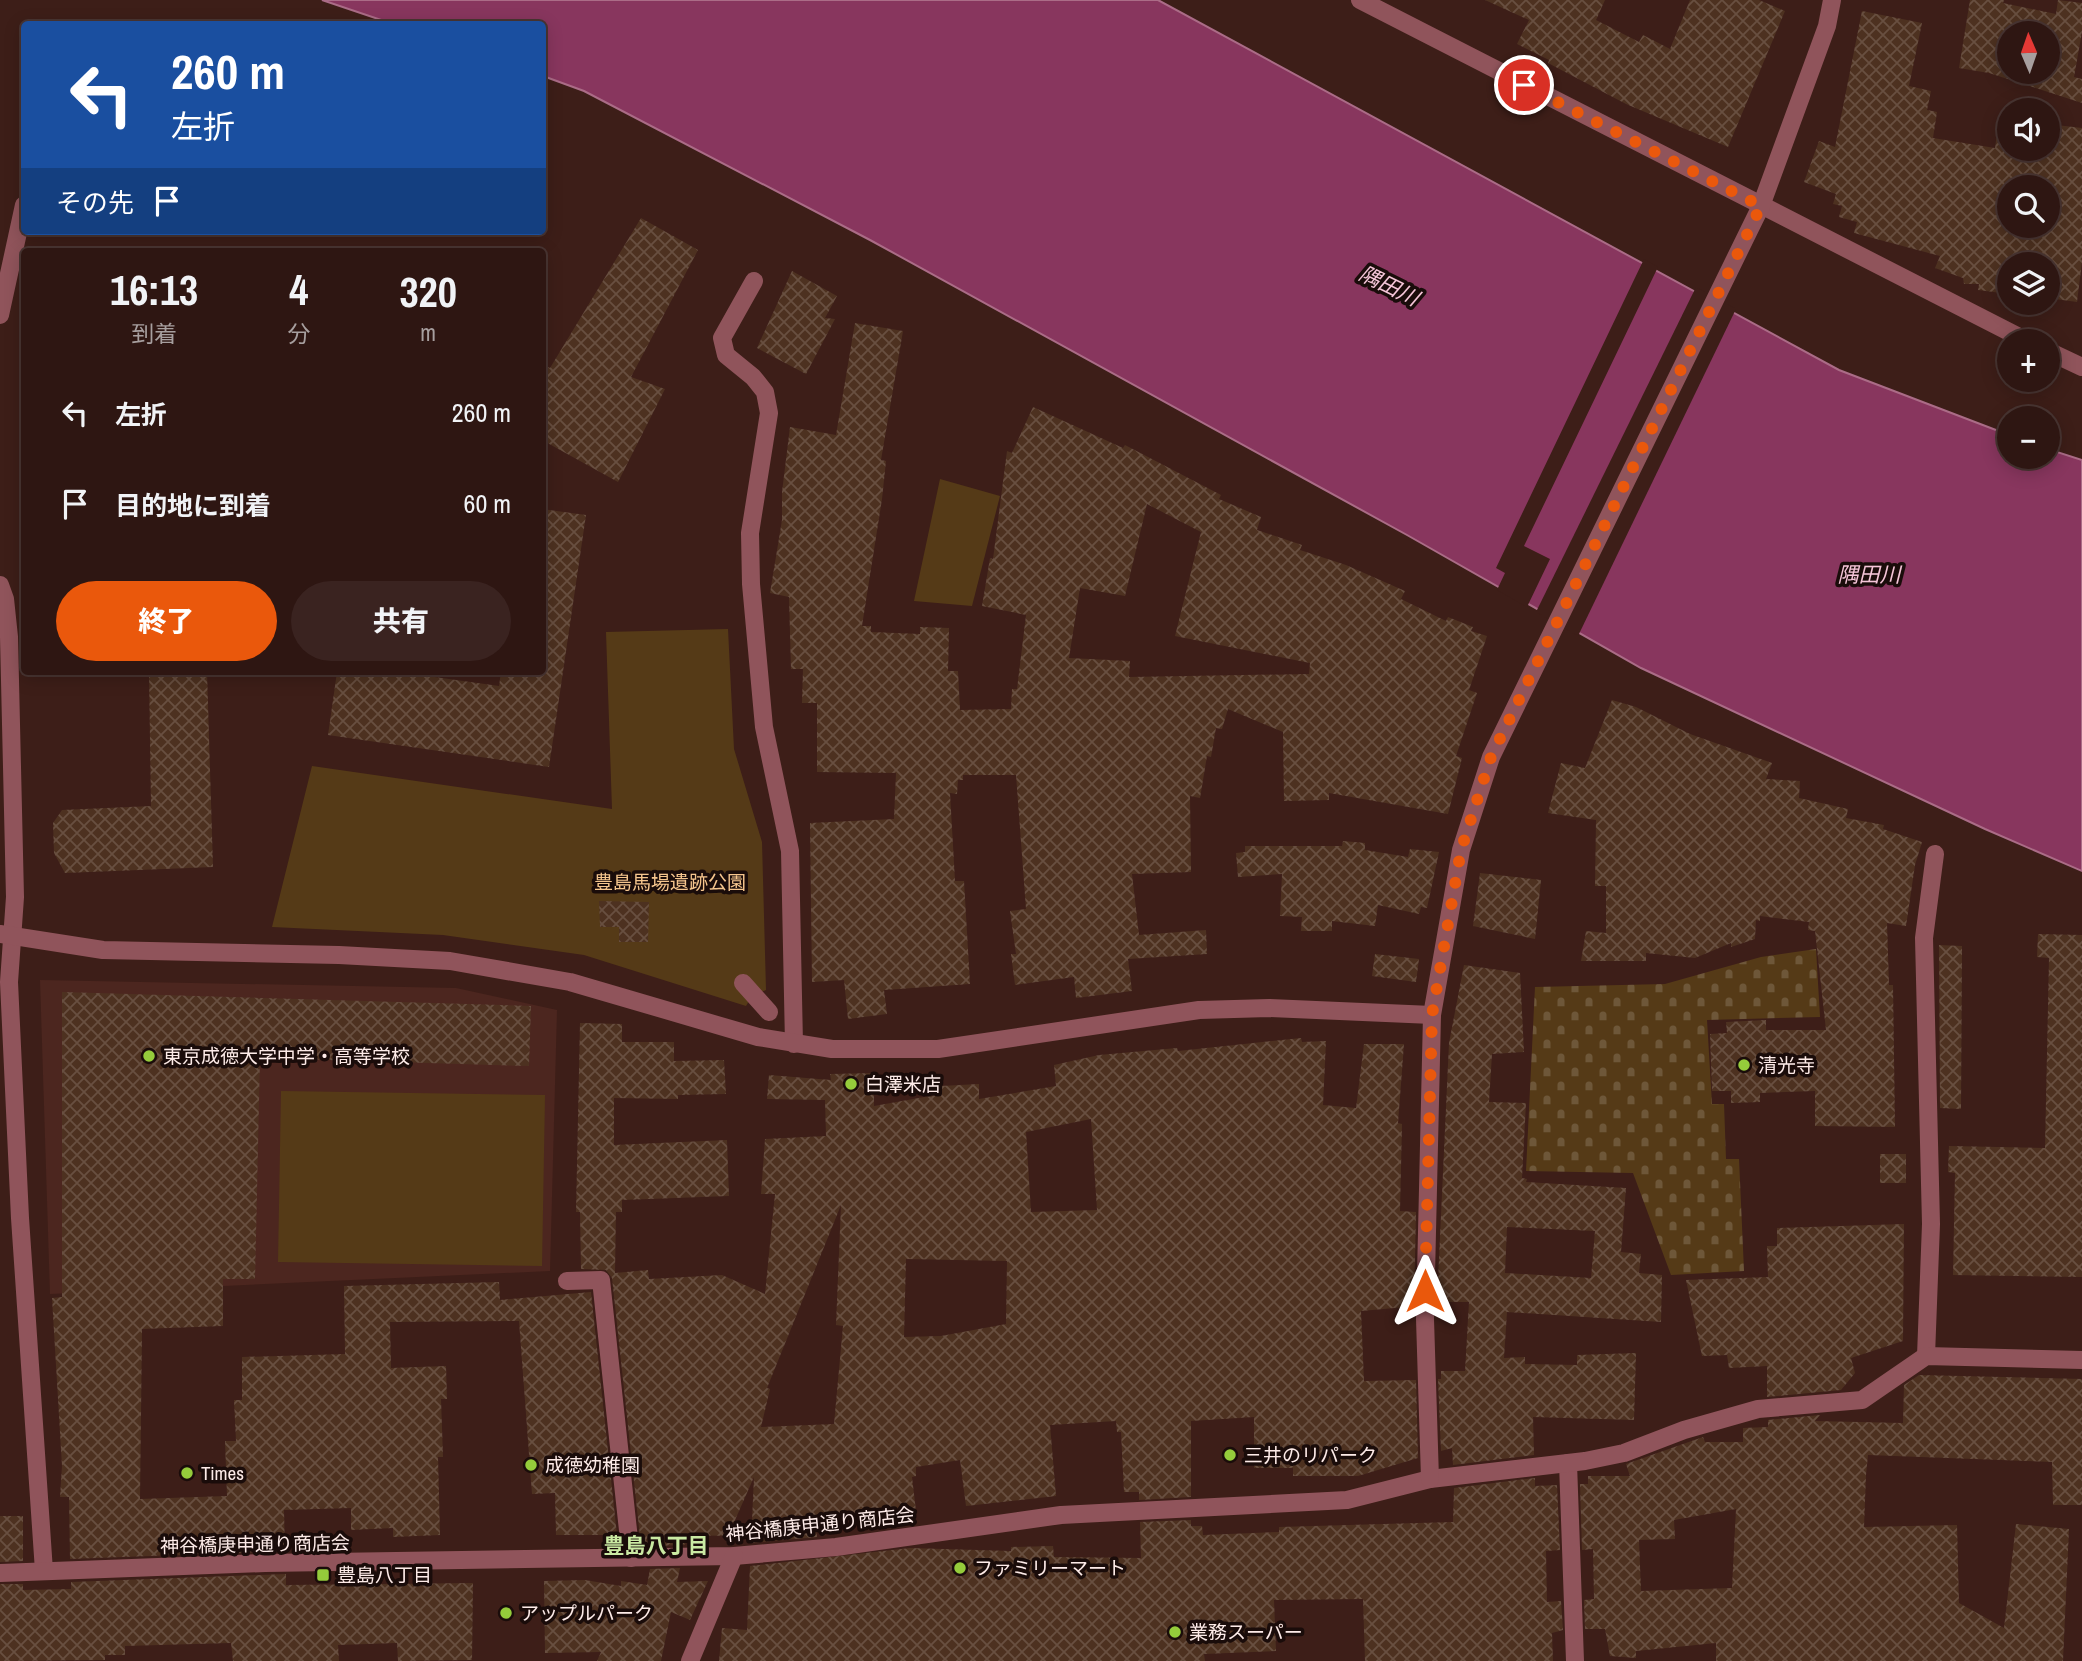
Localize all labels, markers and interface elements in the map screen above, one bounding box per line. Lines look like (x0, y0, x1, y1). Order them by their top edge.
north arrow (1997, 21, 2060, 84)
map controls (1997, 21, 2060, 469)
text: 260 m (171, 38, 285, 104)
icon: left (56, 49, 147, 140)
pin (1494, 55, 1554, 115)
icon: arrive (1505, 66, 1543, 104)
button: sound (1997, 98, 2060, 161)
text: 左折 (171, 105, 235, 148)
button: search (1997, 175, 2060, 238)
icon: arrive (148, 182, 186, 220)
text: その先 (56, 185, 134, 220)
button: layers (1997, 252, 2060, 315)
water label: 隅田川 (1355, 259, 1426, 313)
text: 16:13 (110, 262, 198, 318)
text: 4 (289, 262, 308, 318)
text: 320 (399, 264, 457, 320)
text: m (420, 317, 436, 348)
text: 到着 (131, 318, 177, 349)
text: 分 (287, 318, 310, 349)
button: + (1997, 329, 2060, 392)
icon: left (56, 394, 94, 432)
text: 260 m (452, 395, 511, 430)
text: 左折 (115, 397, 167, 432)
button: − (1997, 406, 2060, 469)
icon: arrive (56, 485, 94, 523)
text: 60 m (464, 486, 511, 521)
text: 目的地に到着 (115, 488, 271, 523)
water label: 隅田川 (1838, 560, 1902, 589)
button: 終了 (56, 581, 277, 661)
button: 共有 (291, 581, 511, 661)
park label: 豊島馬場遺跡公園 (594, 869, 746, 895)
place label: 東京成徳大学中学・高等学校 (163, 1043, 410, 1069)
marker: 東京成徳大学中学・高等学校 (141, 1048, 157, 1064)
place label: 清光寺 (1758, 1052, 1815, 1078)
marker: 清光寺 (1736, 1057, 1752, 1073)
place label: 白澤米店 (865, 1071, 941, 1097)
marker: 白澤米店 (843, 1076, 859, 1092)
position arrow (1388, 1254, 1462, 1328)
place label: 三井のリパーク (1244, 1442, 1377, 1468)
marker: 三井のリパーク (1222, 1447, 1238, 1463)
place label: 成徳幼稚園 (545, 1452, 640, 1478)
marker: 成徳幼稚園 (523, 1457, 539, 1473)
place label: Times (201, 1460, 244, 1486)
marker: Times (179, 1465, 195, 1481)
street label: 神谷橋庚申通り商店会 (724, 1501, 916, 1547)
street label: 神谷橋庚申通り商店会 (160, 1529, 350, 1559)
district label: 豊島八丁目 (604, 1531, 709, 1560)
place label: ファミリーマート (974, 1555, 1126, 1581)
marker: ファミリーマート (952, 1560, 968, 1576)
place label: 豊島八丁目 (337, 1562, 432, 1588)
marker: 豊島八丁目 (315, 1567, 331, 1583)
place label: アップルパーク (520, 1600, 653, 1626)
marker: アップルパーク (498, 1605, 514, 1621)
place label: 業務スーパー (1189, 1619, 1303, 1645)
marker: 業務スーパー (1167, 1624, 1183, 1640)

